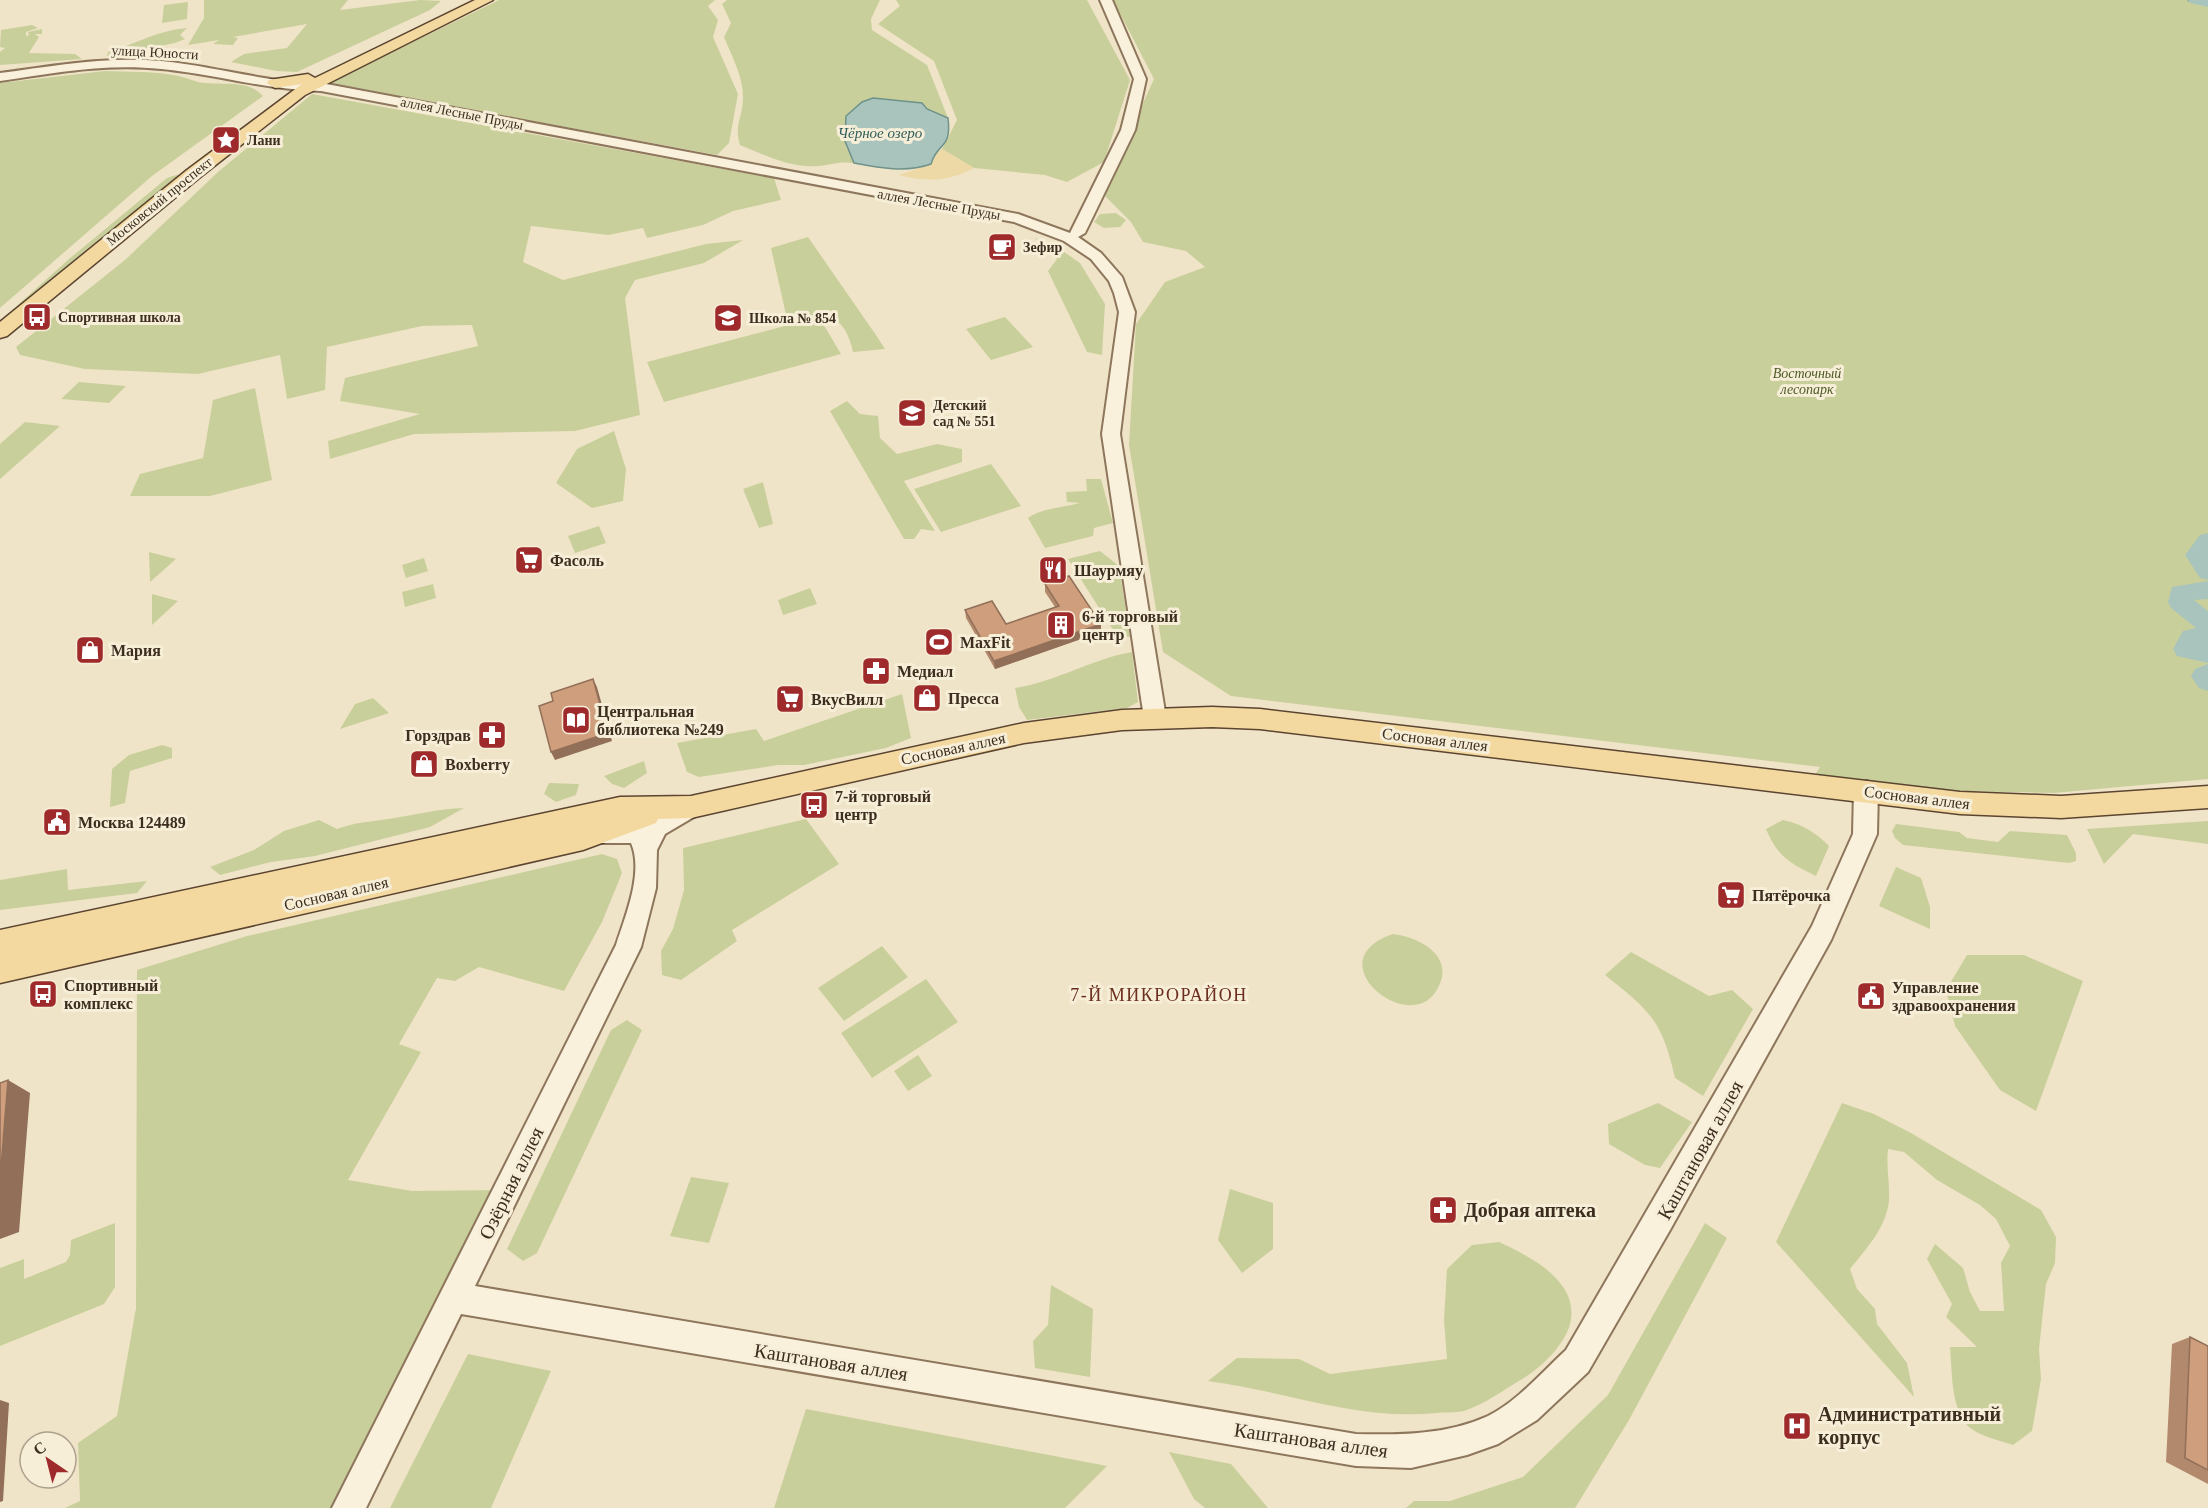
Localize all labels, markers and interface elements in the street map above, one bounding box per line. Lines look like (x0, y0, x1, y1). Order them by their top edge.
street label: улица Юности (111, 43, 199, 62)
street label: аллея Лесные Пруды (399, 94, 525, 133)
place icon: Лани (210, 124, 242, 156)
water label: Чёрное озеро (838, 125, 923, 141)
place label: Лани (247, 133, 281, 148)
street label: Московский проспект (104, 154, 215, 249)
street label: аллея Лесные Пруды (876, 186, 1002, 223)
cafe icon: Зефир (986, 231, 1018, 263)
place label: Зефир (1023, 240, 1063, 255)
bus stop icon: Спортивная школа (21, 301, 53, 333)
school or university icon: Школа № 854 (712, 302, 744, 334)
place label: Спортивная школа (58, 310, 181, 325)
place label: Школа № 854 (749, 311, 836, 326)
park label: Восточный лесопарк (1773, 366, 1841, 397)
school or university icon: Детский сад № 551 (896, 397, 928, 429)
place label: Детский сад № 551 (933, 398, 996, 429)
supermarket icon: Фасоль (513, 544, 545, 576)
place label: Фасоль (550, 552, 605, 569)
restaurant icon: Шаурмяу (1037, 554, 1069, 586)
place label: Шаурмяу (1074, 562, 1143, 580)
place label: 6-й торговый центр (1082, 608, 1178, 644)
building icon: 6-й торговый центр (1045, 609, 1077, 641)
sports icon: MaxFit (923, 626, 955, 658)
shop icon: Мария (74, 634, 106, 666)
place label: MaxFit (960, 634, 1011, 651)
place label: Мария (111, 642, 161, 660)
pharmacy icon: Медиал (860, 655, 892, 687)
place label: Медиал (897, 663, 953, 680)
shop icon: Пресса (911, 682, 943, 714)
supermarket icon: ВкусВилл (774, 683, 806, 715)
place label: Пресса (948, 690, 999, 708)
place label: ВкусВилл (811, 691, 883, 709)
place label: Центральная библиотека №249 (597, 703, 724, 738)
library icon: Центральная библиотека №249 (560, 704, 592, 736)
pharmacy icon: Горздрав (476, 719, 508, 751)
street label: Сосновая аллея (1381, 725, 1489, 754)
place label: Горздрав (405, 727, 471, 745)
street label: Сосновая аллея (899, 729, 1007, 768)
shop icon: Boxberry (408, 748, 440, 780)
place label: Boxberry (445, 756, 510, 774)
street label: Сосновая аллея (1863, 783, 1971, 812)
place label: 7-й торговый центр (835, 788, 931, 824)
bus stop icon: 7-й торговый центр (798, 789, 830, 821)
public building icon: Москва 124489 (41, 806, 73, 838)
place label: Москва 124489 (78, 814, 186, 831)
street label: Сосновая аллея (282, 873, 390, 914)
supermarket icon: Пятёрочка (1715, 879, 1747, 911)
place label: Пятёрочка (1752, 887, 1831, 905)
place label: Спортивный комплекс (64, 977, 158, 1012)
bus stop icon: Спортивный комплекс (27, 978, 59, 1010)
place label: Управление здравоохранения (1892, 979, 2016, 1015)
public building icon: Управление здравоохранения (1855, 980, 1887, 1012)
district label: 7-Й МИКРОРАЙОН (1070, 985, 1248, 1005)
street label: Каштановая аллея (1653, 1077, 1747, 1223)
street label: Озёрная аллея (474, 1123, 549, 1243)
pharmacy icon: Добрая аптека (1427, 1194, 1459, 1226)
place label: Добрая аптека (1464, 1199, 1596, 1222)
street label: Каштановая аллея (753, 1339, 909, 1385)
place label: Административный корпус (1818, 1403, 2001, 1449)
hospital icon: Административный корпус (1781, 1410, 1813, 1442)
street label: Каштановая аллея (1233, 1418, 1389, 1462)
north arrow (18, 1430, 78, 1490)
text: С (30, 1438, 49, 1458)

